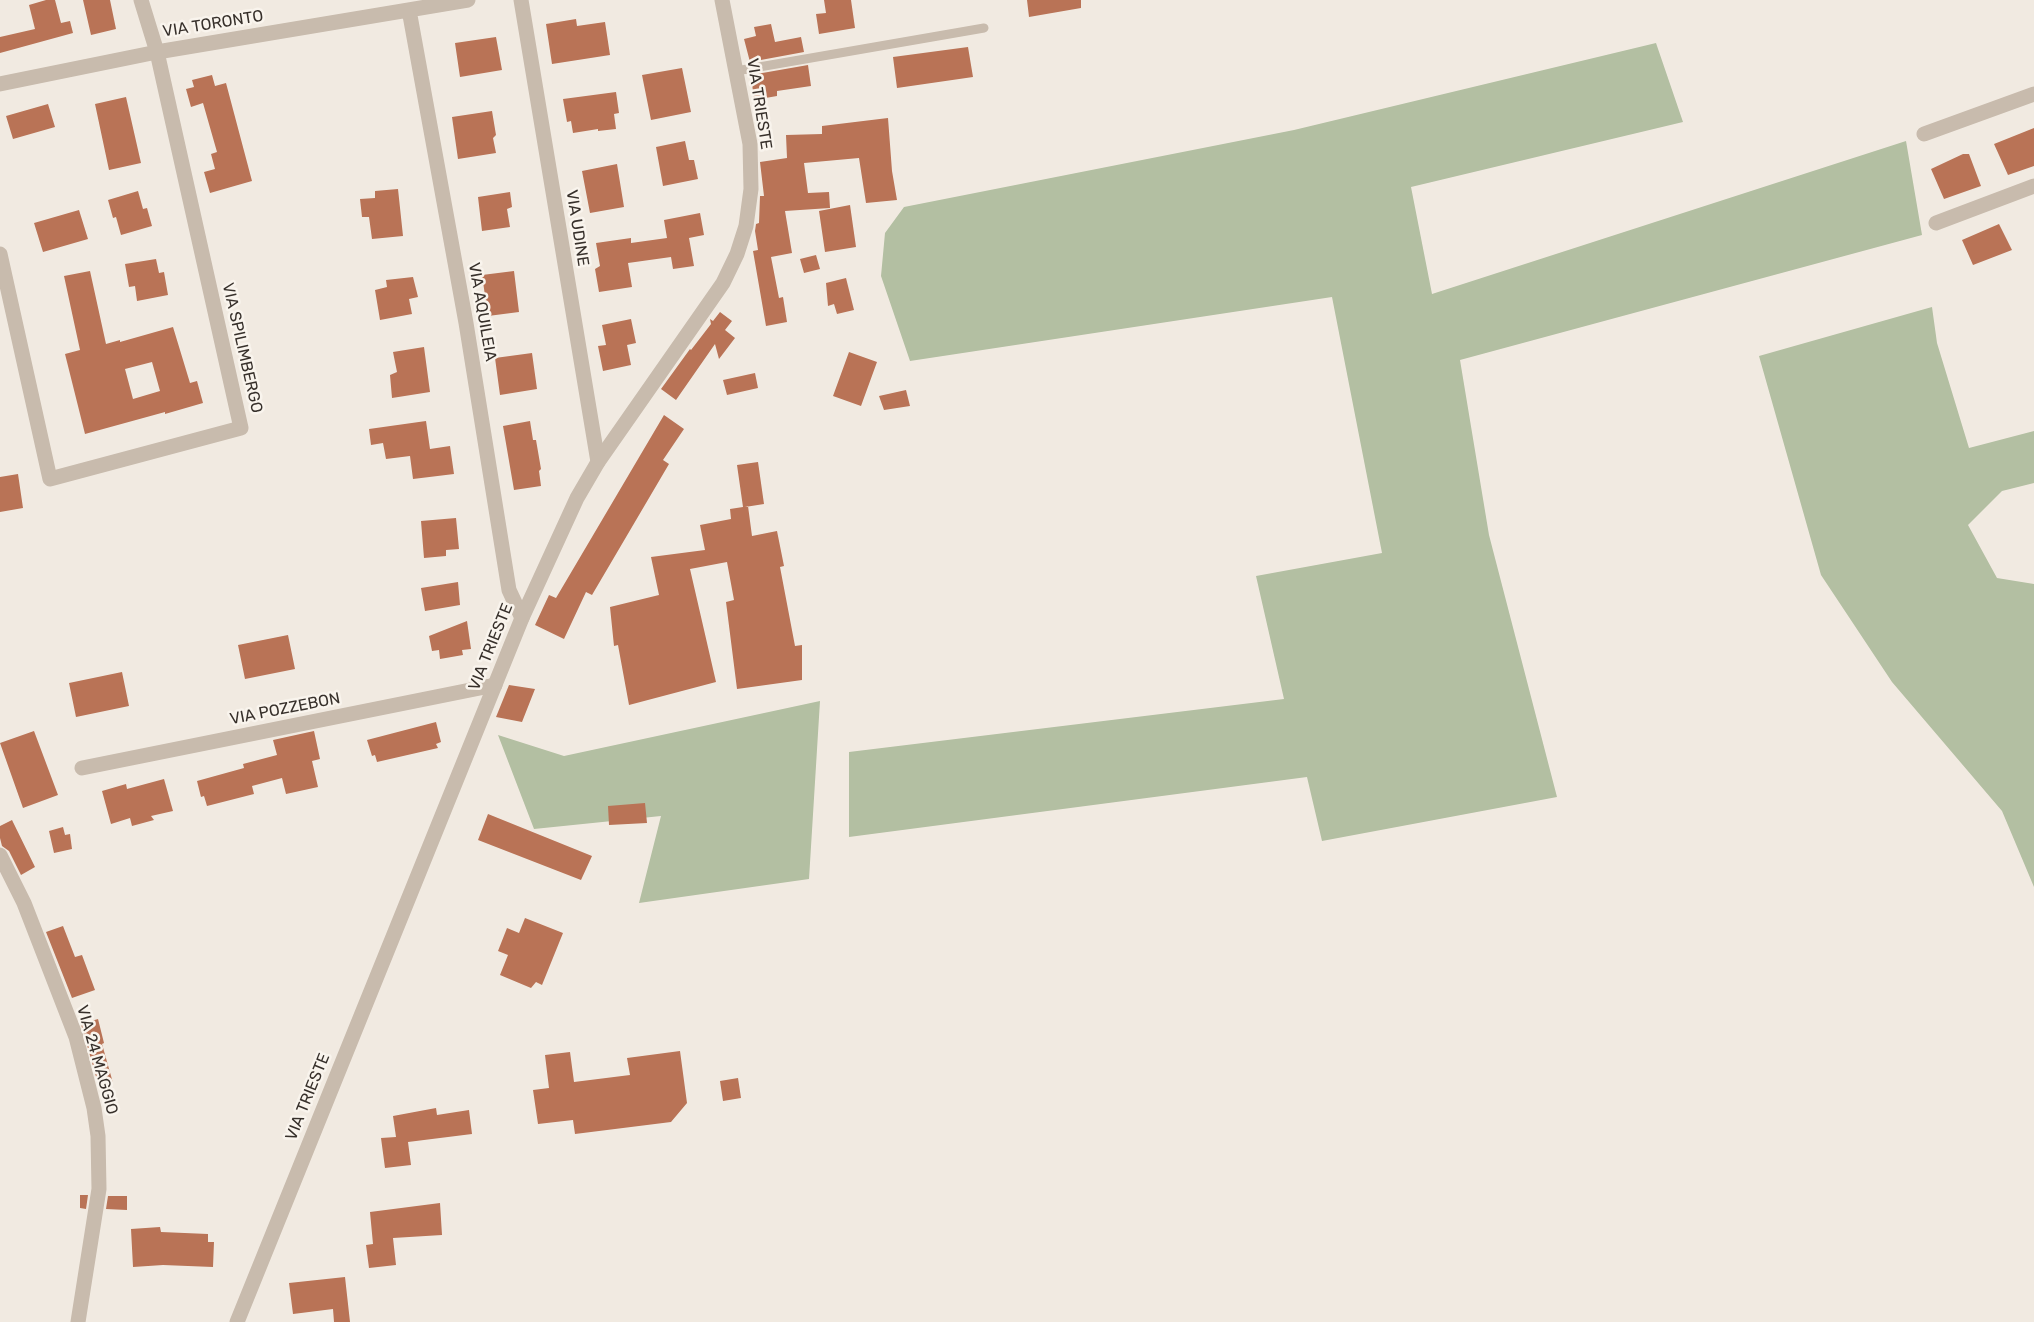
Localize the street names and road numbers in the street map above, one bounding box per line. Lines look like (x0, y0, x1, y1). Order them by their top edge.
street label: VIA TORONTO (161, 7, 265, 41)
street label: VIA TRIESTE (742, 57, 776, 151)
street label: VIA UDINE (562, 189, 592, 267)
street label: VIA AQUILEIA (464, 261, 500, 363)
street label: VIA SPILIMBERGO (218, 281, 266, 415)
street label: VIA TRIESTE (465, 601, 517, 693)
street label: VIA POZZEBON (228, 689, 342, 729)
street label: VIA 24 MAGGIO (72, 1003, 122, 1117)
street label: VIA TRIESTE (282, 1051, 334, 1143)

